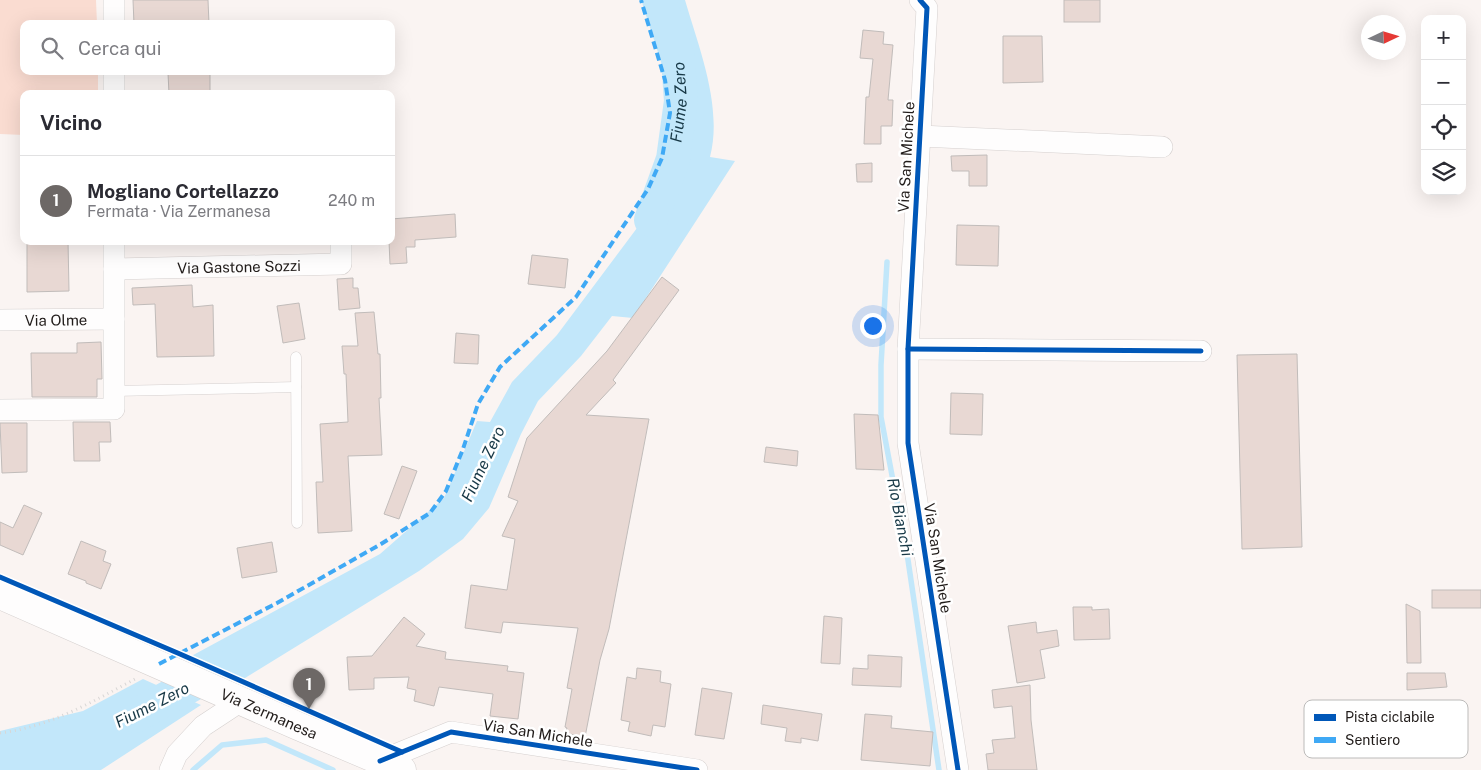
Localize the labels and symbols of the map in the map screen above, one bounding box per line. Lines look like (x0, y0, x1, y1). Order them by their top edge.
north arrow (1361, 15, 1406, 60)
water label: Fiume Zero (666, 61, 691, 144)
street label: Via San Michele (895, 101, 917, 213)
street label: Via Gastone Sozzi (177, 256, 301, 276)
street label: Via Olme (25, 311, 87, 328)
your location (860, 313, 886, 339)
water label: Fiume Zero (457, 423, 509, 505)
water label: Rio Bianchi (883, 476, 917, 558)
street label: Via San Michele (921, 502, 955, 614)
pin: 1 (293, 668, 325, 709)
water label: Fiume Zero (112, 678, 193, 732)
street label: Via Zermanesa (218, 685, 320, 742)
legend (1304, 700, 1468, 758)
text: Pista ciclabile (1345, 709, 1435, 725)
street label: Via San Michele (482, 716, 594, 750)
text: Sentiero (1345, 732, 1400, 748)

